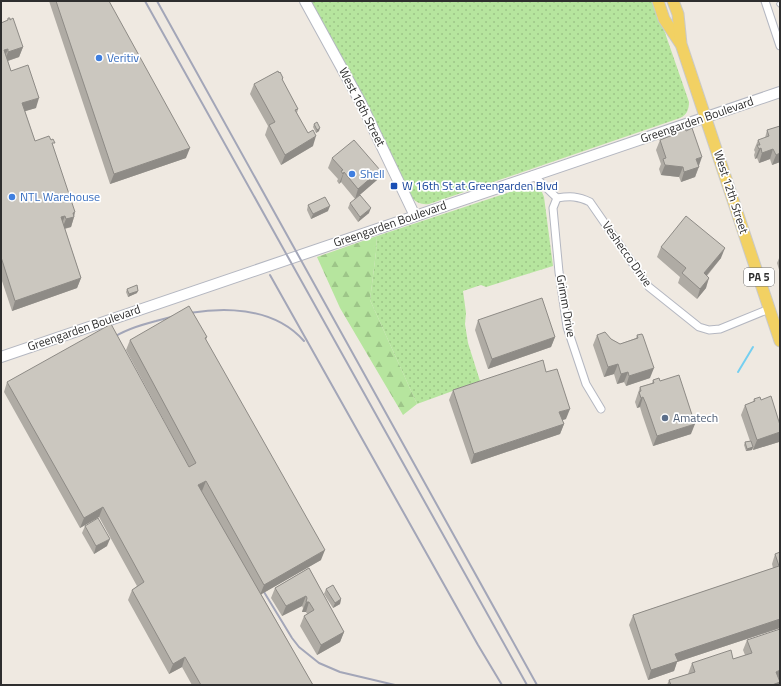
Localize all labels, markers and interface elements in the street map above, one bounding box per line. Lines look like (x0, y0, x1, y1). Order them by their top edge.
place label: Veritiv (107, 48, 139, 67)
marker: Veritiv (94, 53, 104, 63)
street label: West 16th Street (334, 64, 391, 150)
street label: Greengarden Boulevard (638, 91, 756, 148)
street label: West 12th Street (709, 148, 754, 237)
place label: Shell (360, 164, 385, 183)
marker: Shell (347, 169, 357, 179)
place label: W 16th St at Greengarden Blvd (402, 176, 558, 195)
marker: W 16th St at Greengarden Blvd (389, 181, 399, 191)
place label: NTL Warehouse (20, 187, 100, 206)
marker: NTL Warehouse (7, 192, 17, 202)
street label: Greengarden Boulevard (331, 195, 449, 252)
street label: Veshecco Drive (598, 217, 657, 290)
road number: PA 5 (744, 268, 774, 286)
street label: Grimm Drive (552, 273, 581, 339)
street label: Greengarden Boulevard (25, 299, 143, 356)
place label: Amatech (673, 408, 718, 427)
marker: Amatech (660, 413, 670, 423)

